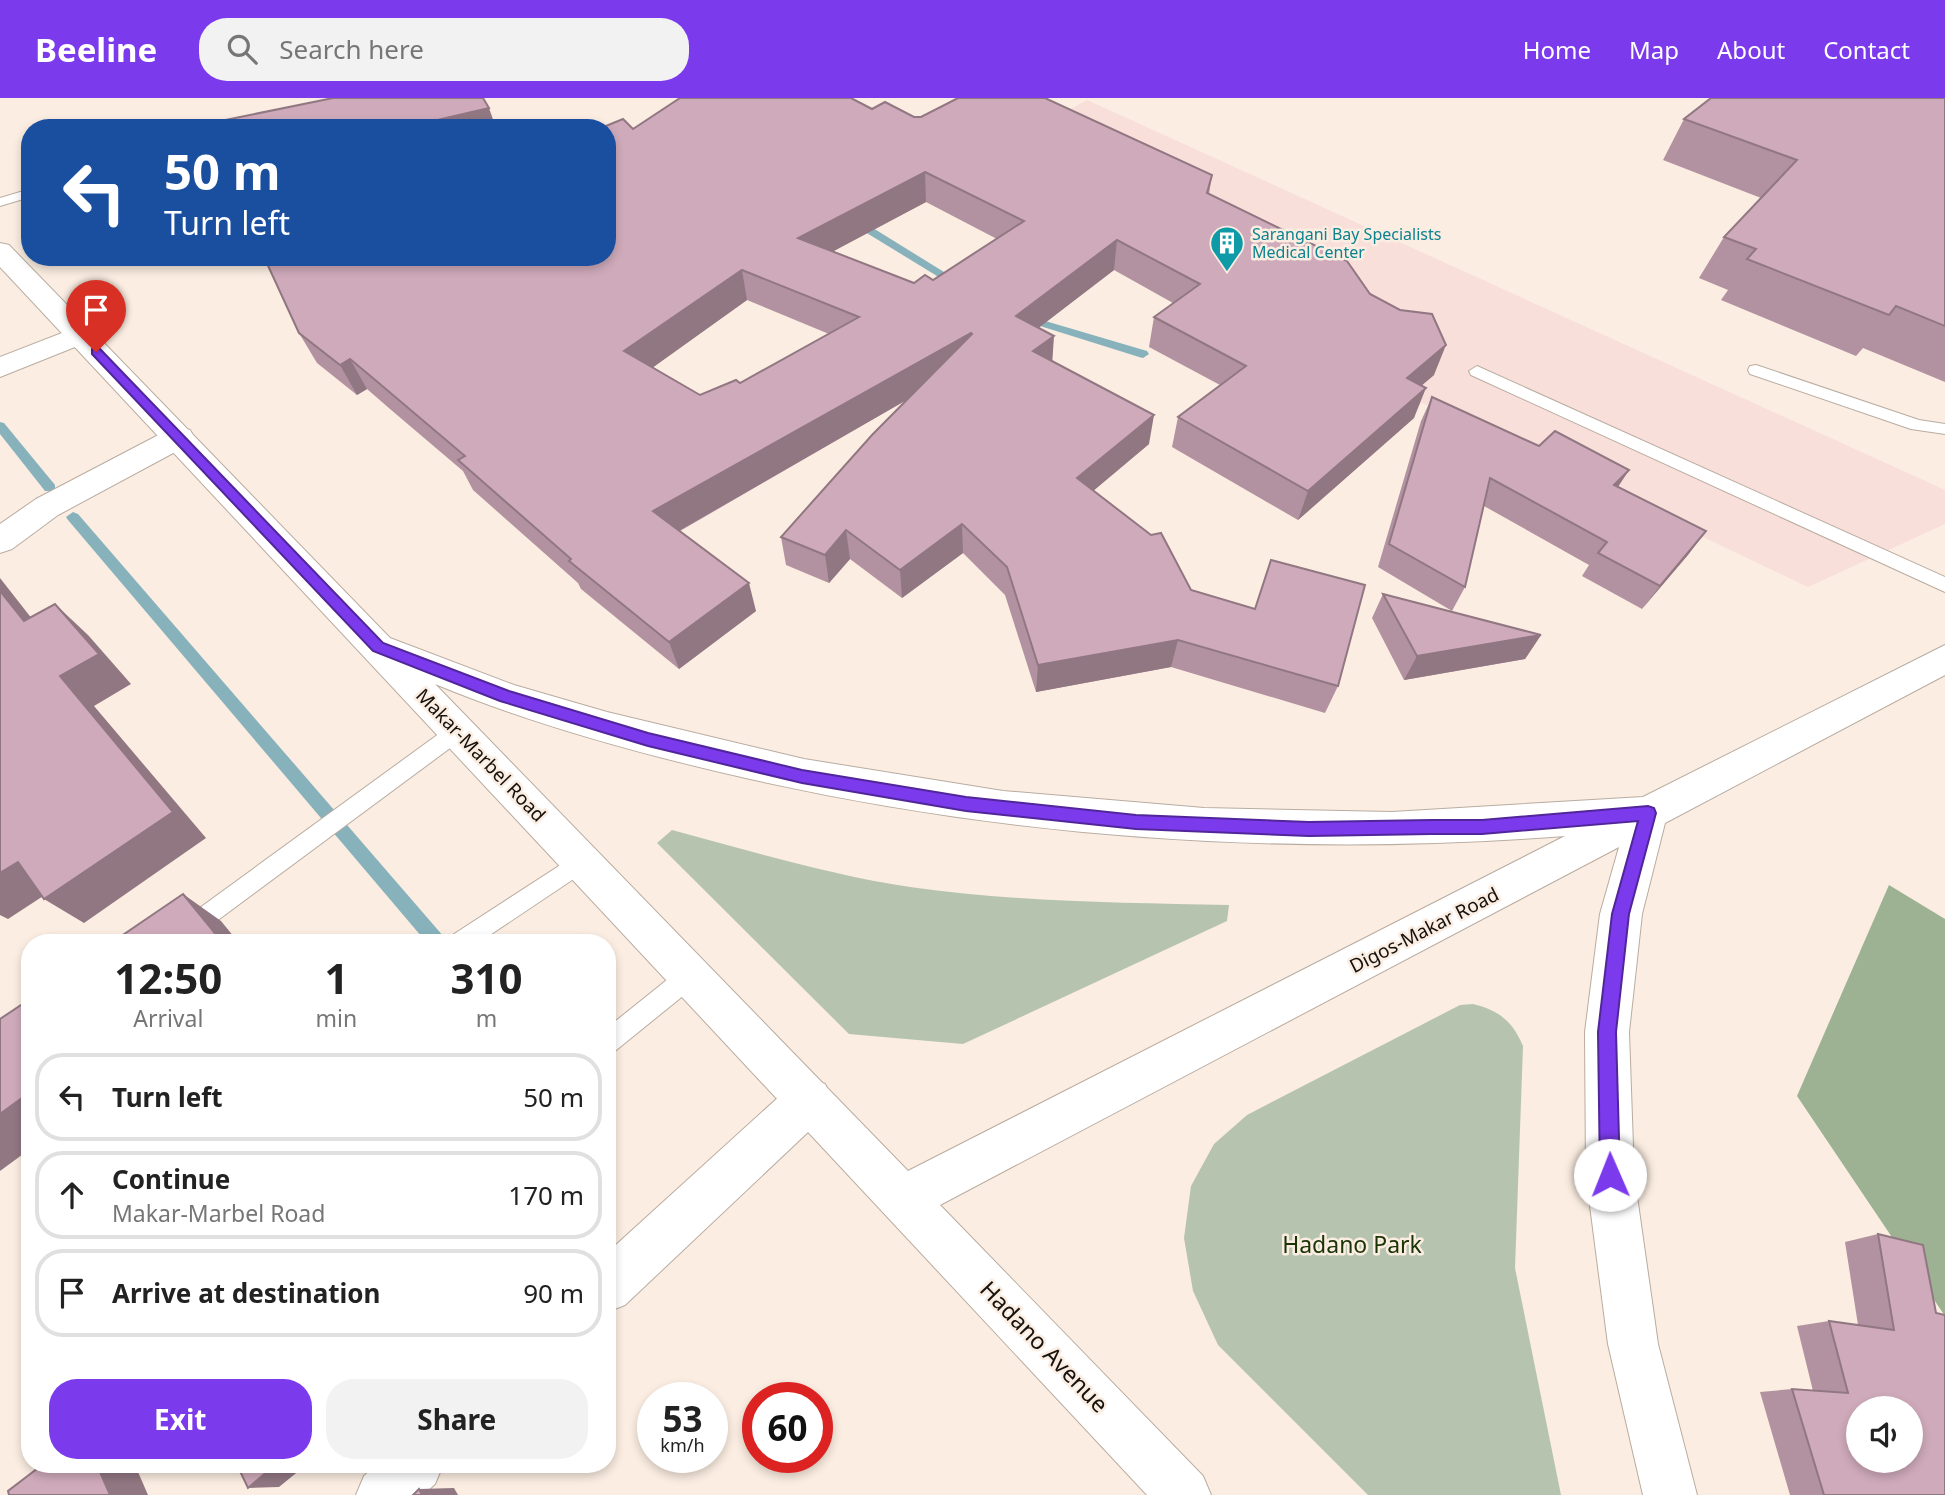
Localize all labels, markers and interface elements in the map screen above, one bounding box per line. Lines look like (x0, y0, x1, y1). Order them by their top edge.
search box (199, 18, 689, 81)
text: Beeline (35, 27, 157, 72)
icon: search (223, 30, 261, 68)
text: Search here (279, 31, 424, 67)
text: Home (1523, 33, 1591, 66)
text: Map (1629, 33, 1679, 66)
text: About (1717, 33, 1785, 66)
text: Contact (1823, 33, 1910, 66)
text: 50 m (164, 138, 281, 204)
icon: left (49, 147, 140, 238)
text: Turn left (164, 201, 290, 244)
place label: Sarangani Bay Specialists Medical Center (1252, 223, 1441, 263)
building icon: Sarangani Bay Specialists Medical Center (1208, 224, 1246, 273)
pin (66, 280, 126, 352)
icon: arrive (77, 291, 115, 329)
street label: Makar-Marbel Road (410, 683, 552, 827)
street label: Digos-Makar Road (1345, 881, 1503, 979)
text: 12:50 (114, 949, 222, 1006)
text: 1 (324, 949, 348, 1006)
text: 310 (451, 949, 523, 1006)
text: Arrival (133, 1002, 203, 1034)
text: min (316, 1002, 357, 1034)
text: m (476, 1002, 497, 1034)
icon: left (53, 1078, 91, 1116)
text: Turn left (112, 1079, 223, 1115)
text: 50 m (523, 1079, 584, 1115)
position arrow (1573, 1138, 1647, 1212)
text: Continue (112, 1161, 230, 1197)
icon: ahead (53, 1176, 91, 1214)
text: 170 m (508, 1177, 584, 1213)
text: Makar-Marbel Road (112, 1197, 325, 1229)
park label: Hadano Park (1282, 1228, 1423, 1260)
street label: Hadano Avenue (974, 1273, 1116, 1419)
icon: arrive (53, 1274, 91, 1312)
text: Arrive at destination (112, 1275, 381, 1311)
text: 90 m (523, 1275, 584, 1311)
button: Exit (49, 1379, 312, 1459)
button: Share (326, 1379, 588, 1459)
speed limit sign: 60 (742, 1382, 833, 1473)
text: 53 (662, 1395, 703, 1442)
map controls (1846, 1396, 1923, 1473)
button: sound (1846, 1396, 1923, 1473)
text: km/h (660, 1433, 705, 1457)

